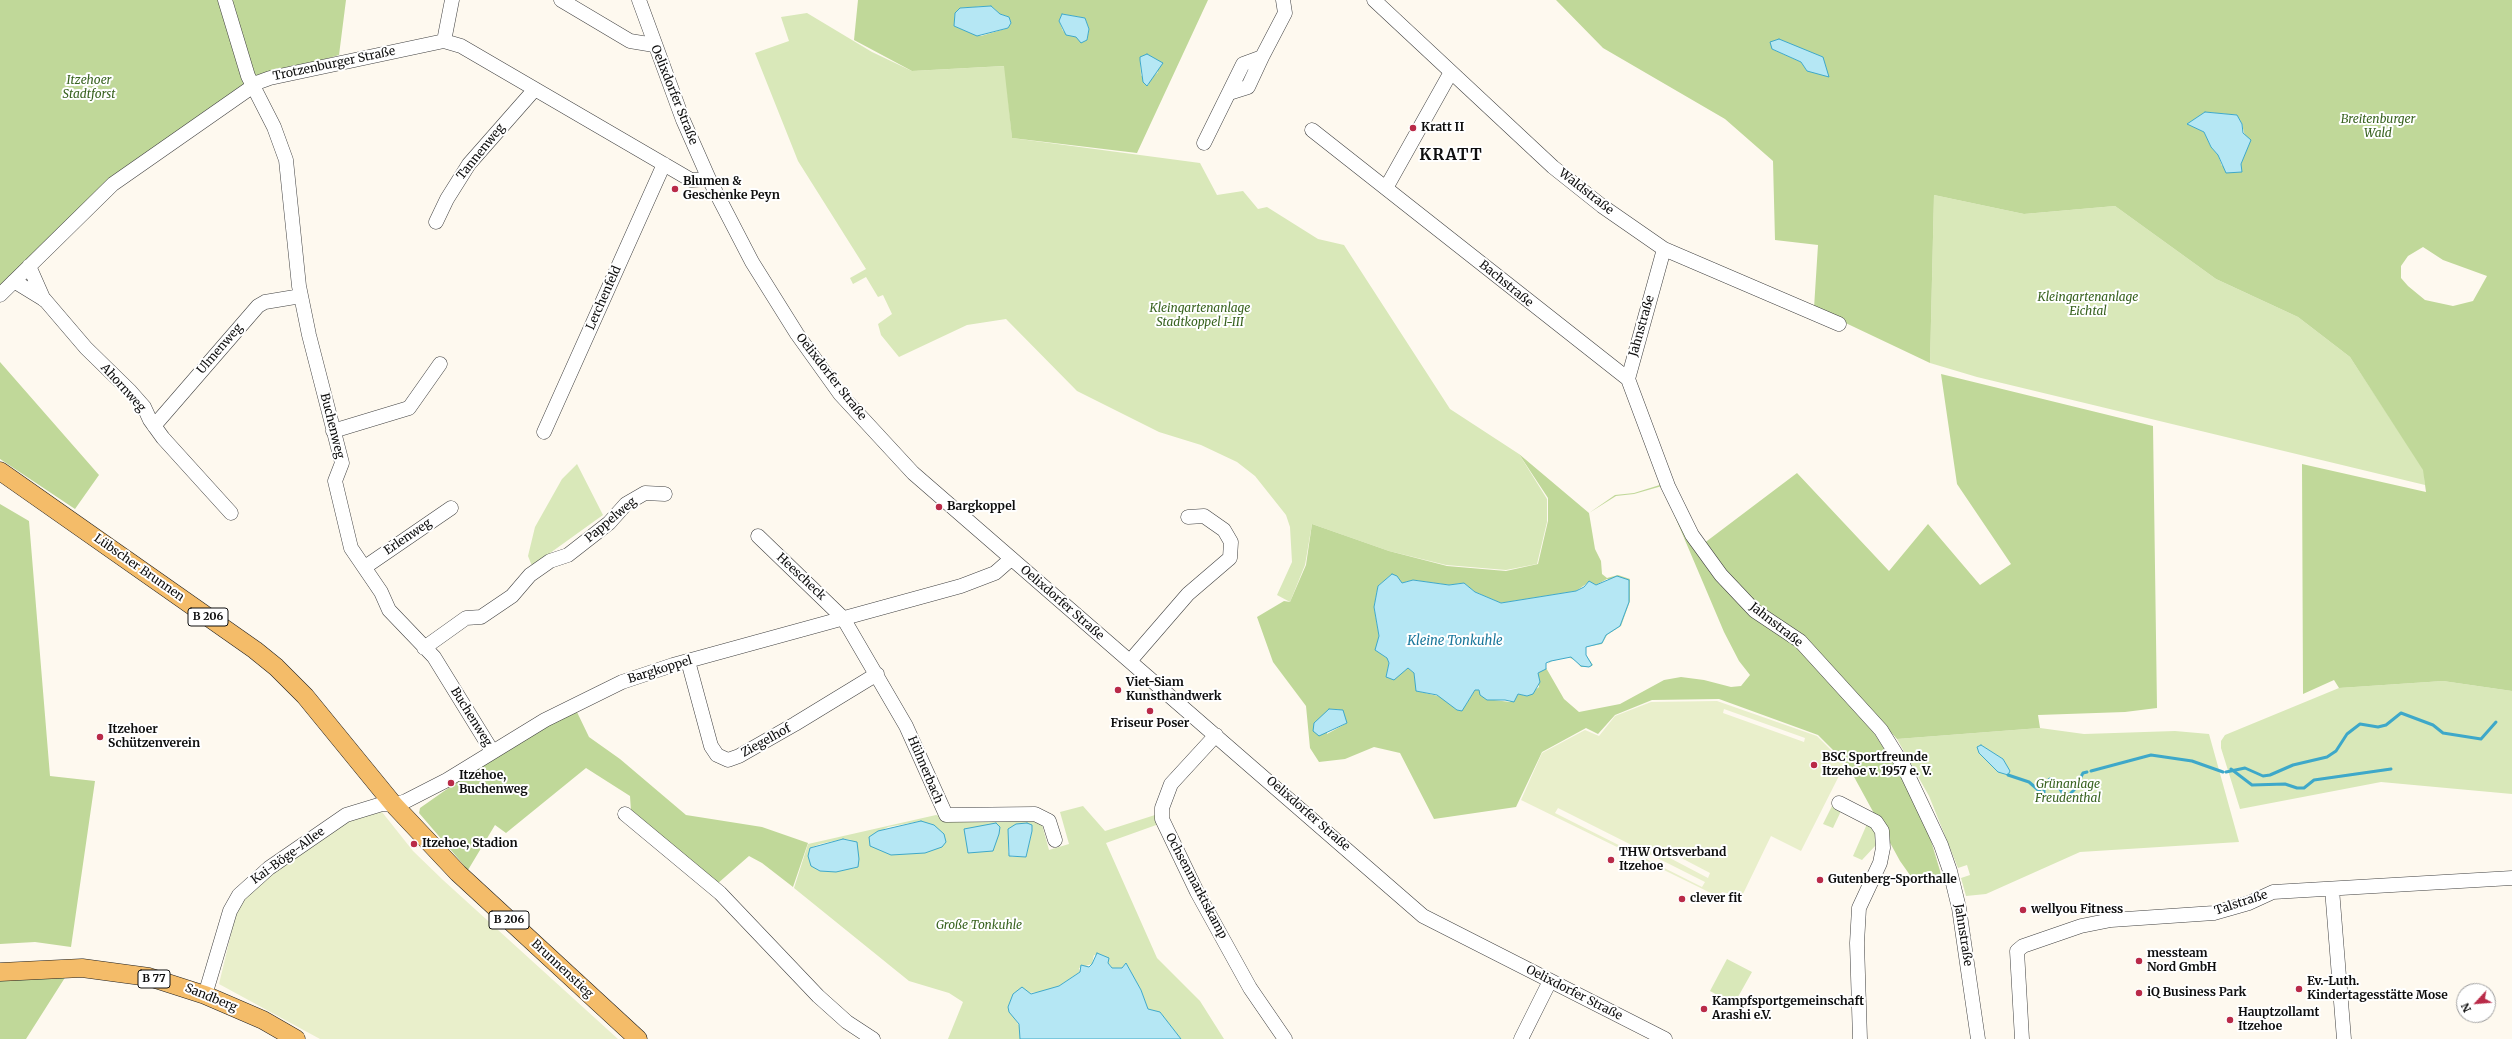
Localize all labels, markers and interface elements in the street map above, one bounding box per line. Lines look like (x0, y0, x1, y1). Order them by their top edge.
street label: Oelixdorfer Straße (647, 43, 701, 147)
street label: Trotzenburger Straße (271, 44, 397, 84)
park label: Itzehoer Stadtforst (63, 74, 115, 102)
park label: Breitenburger Wald (2341, 113, 2415, 141)
street label: Tannenweg (454, 121, 508, 183)
place label: Kratt II (1421, 121, 1464, 135)
marker: Kratt II (1408, 123, 1418, 133)
district label: KRATT (1419, 145, 1483, 165)
street label: Waldstraße (1556, 166, 1616, 218)
place label: Blumen & Geschenke Peyn (683, 175, 780, 203)
marker: Blumen & Geschenke Peyn (670, 184, 680, 194)
street label: Bachstraße (1476, 258, 1536, 310)
street label: Lerchenfeld (584, 264, 624, 332)
park label: Kleingartenanlage Eichtal (2038, 291, 2138, 319)
street label: Jahnstraße (1626, 294, 1658, 358)
park label: Kleingartenanlage Stadtkoppel I-III (1150, 302, 1250, 330)
street label: Ulmenweg (194, 321, 246, 377)
street label: Oelixdorfer Straße (793, 331, 869, 423)
street label: Ahornweg (98, 361, 148, 415)
street label: Buchenweg (317, 392, 347, 460)
street label: Pappelweg (582, 494, 640, 546)
place label: Bargkoppel (947, 500, 1016, 514)
marker: Bargkoppel (934, 502, 944, 512)
street label: Erlenweg (382, 516, 434, 558)
street label: Lübscher Brunnen (91, 531, 187, 605)
street label: Heescheck (773, 551, 829, 603)
street label: Oelixdorfer Straße (1017, 563, 1107, 643)
street label: Jahnstraße (1747, 600, 1805, 650)
road number: B 206 (188, 608, 228, 626)
water label: Kleine Tonkuhle (1407, 633, 1503, 649)
street label: Bargkoppel (626, 653, 694, 687)
place label: Viet-Siam Kunsthandwerk (1126, 676, 1221, 704)
street label: Buchenweg (447, 685, 495, 749)
marker: Viet-Siam Kunsthandwerk (1113, 685, 1123, 695)
marker: Friseur Poser (1145, 706, 1155, 716)
place label: Friseur Poser (1111, 717, 1189, 731)
street label: Ziegelhof (739, 722, 793, 760)
place label: Itzehoer Schützenverein (108, 723, 200, 751)
marker: Itzehoer Schützenverein (95, 732, 105, 742)
street label: Hühnerbach (904, 734, 946, 806)
place label: BSC Sportfreunde Itzehoe v. 1957 e. V. (1822, 751, 1932, 779)
marker: BSC Sportfreunde Itzehoe v. 1957 e. V. (1809, 760, 1819, 770)
place label: Itzehoe, Buchenweg (459, 769, 528, 797)
street label: Oelixdorfer Straße (1263, 774, 1353, 854)
marker: Itzehoe, Buchenweg (446, 778, 456, 788)
park label: Grünanlage Freudenthal (2035, 778, 2101, 806)
street label: Kai-Böge-Allee (249, 825, 327, 887)
street label: Ochsenmarktskamp (1162, 831, 1230, 941)
place label: Itzehoe, Stadion (422, 837, 518, 851)
marker: Itzehoe, Stadion (409, 839, 419, 849)
place label: THW Ortsverband Itzehoe (1619, 846, 1726, 874)
marker: THW Ortsverband Itzehoe (1606, 855, 1616, 865)
place label: Gutenberg-Sporthalle (1828, 873, 1957, 887)
marker: Gutenberg-Sporthalle (1815, 875, 1825, 885)
street label: Talstraße (2213, 888, 2269, 918)
place label: clever fit (1690, 892, 1742, 906)
marker: clever fit (1677, 894, 1687, 904)
street label: Jahnstraße (1951, 903, 1975, 967)
place label: wellyou Fitness (2031, 903, 2123, 917)
marker: wellyou Fitness (2018, 905, 2028, 915)
road number: B 206 (489, 911, 529, 929)
park label: Große Tonkuhle (936, 919, 1022, 933)
street label: Brunnenstieg (528, 937, 596, 1001)
place label: messteam Nord GmbH (2147, 947, 2217, 975)
marker: messteam Nord GmbH (2134, 956, 2144, 966)
street label: Oelixdorfer Straße (1523, 963, 1625, 1023)
road number: B 77 (138, 970, 170, 988)
place label: Ev.-Luth. Kindertagesstätte Mose (2307, 975, 2448, 1003)
street label: Sandberg (183, 981, 239, 1015)
north arrow (2456, 983, 2496, 1023)
marker: Ev.-Luth. Kindertagesstätte Mose (2294, 984, 2304, 994)
place label: iQ Business Park (2147, 986, 2246, 1000)
marker: iQ Business Park (2134, 988, 2144, 998)
place label: Kampfsportgemeinschaft Arashi e.V. (1712, 995, 1864, 1023)
text: N (2458, 1001, 2474, 1015)
marker: Kampfsportgemeinschaft Arashi e.V. (1699, 1004, 1709, 1014)
place label: Hauptzollamt Itzehoe (2238, 1006, 2319, 1034)
marker: Hauptzollamt Itzehoe (2225, 1015, 2235, 1025)

